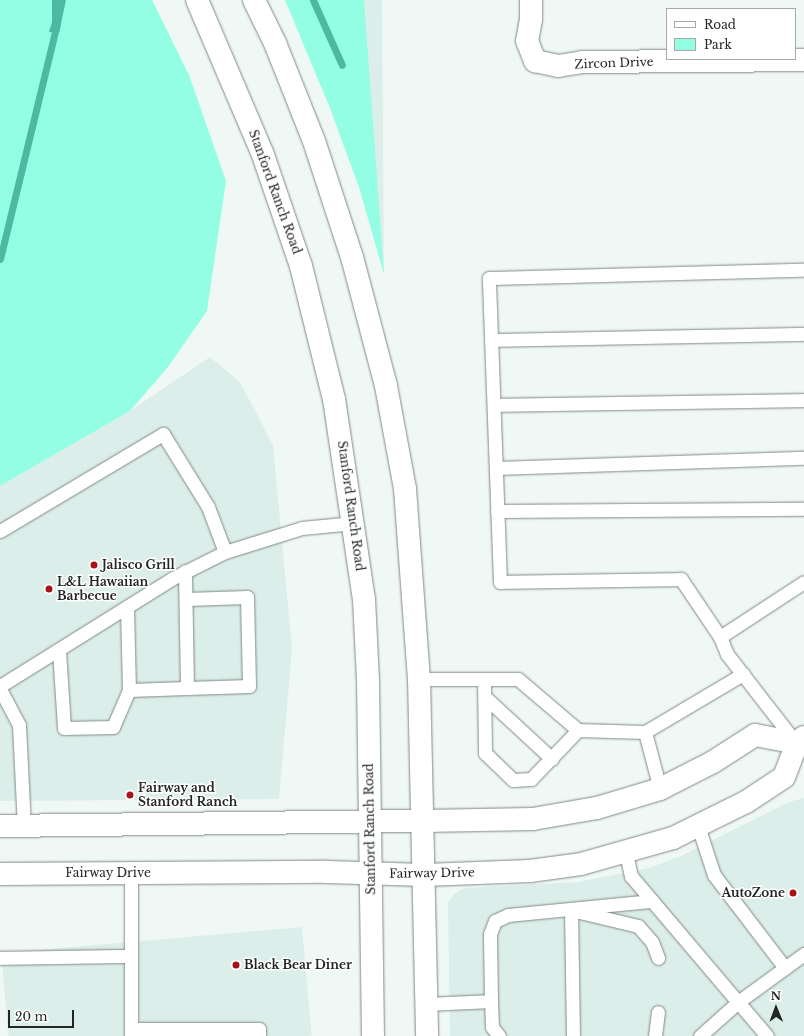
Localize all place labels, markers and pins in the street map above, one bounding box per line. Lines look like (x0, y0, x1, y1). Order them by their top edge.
place label: Jalisco Grill (102, 558, 175, 572)
marker: Jalisco Grill (89, 560, 99, 570)
place label: L&L Hawaiian Barbecue (57, 575, 149, 603)
marker: L&L Hawaiian Barbecue (44, 584, 54, 594)
place label: Fairway and Stanford Ranch (138, 781, 237, 809)
marker: Fairway and Stanford Ranch (125, 790, 135, 800)
place label: AutoZone (722, 886, 785, 900)
marker: AutoZone (788, 888, 798, 898)
place label: Black Bear Diner (244, 958, 352, 972)
marker: Black Bear Diner (231, 960, 241, 970)

